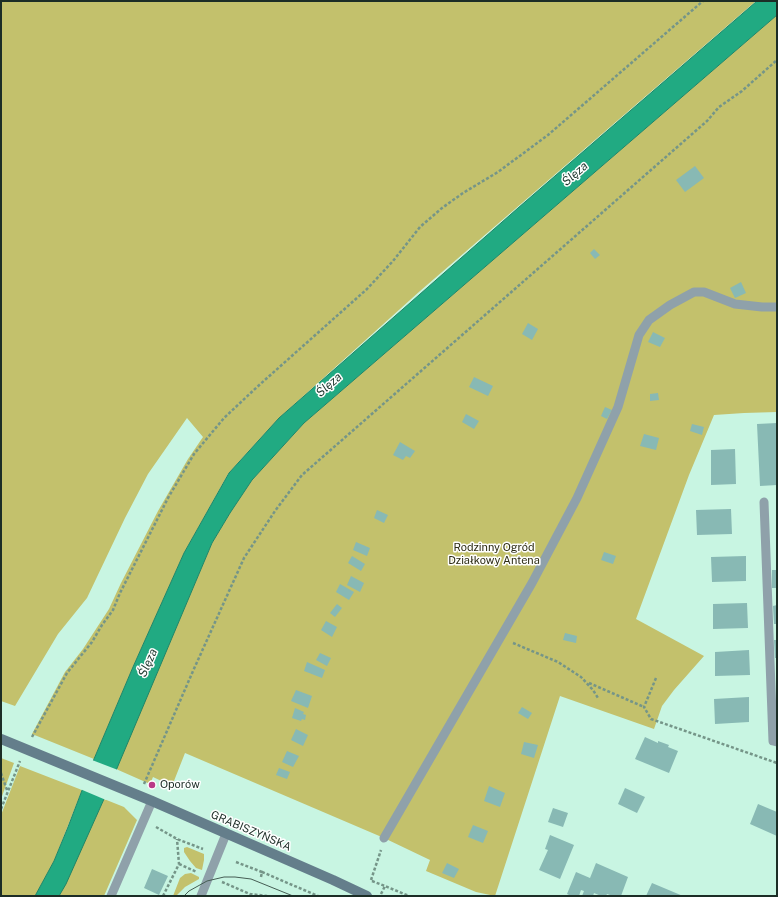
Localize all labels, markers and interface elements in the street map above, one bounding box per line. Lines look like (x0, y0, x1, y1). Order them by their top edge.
water label: Ślęza (559, 159, 591, 189)
water label: Ślęza (313, 370, 345, 400)
park label: Rodzinny Ogród Działkowy Antena (448, 541, 540, 567)
water label: Ślęza (135, 647, 161, 679)
place label: Oporów (160, 778, 200, 792)
marker: Oporów (147, 780, 157, 790)
street label: GRABISZYŃSKA (209, 808, 293, 854)

